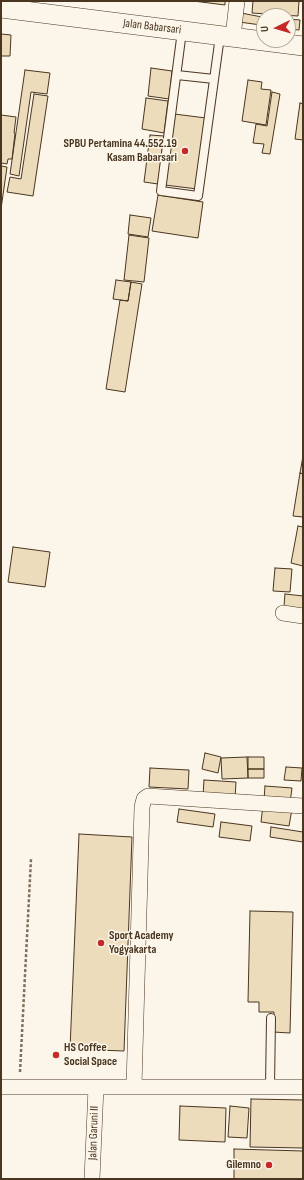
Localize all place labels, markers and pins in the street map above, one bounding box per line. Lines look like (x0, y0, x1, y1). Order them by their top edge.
place label: SPBU Pertamina 44.552.19 Kasam Babarsari (64, 137, 177, 165)
marker: SPBU Pertamina 44.552.19 Kasam Babarsari (180, 146, 190, 156)
place label: Sport Academy Yogyakarta (109, 929, 174, 957)
marker: Sport Academy Yogyakarta (96, 938, 106, 948)
place label: HS Coffee Social Space (64, 1041, 117, 1069)
marker: HS Coffee Social Space (51, 1050, 61, 1060)
place label: Gilemno (226, 1158, 261, 1172)
marker: Gilemno (264, 1160, 274, 1170)

